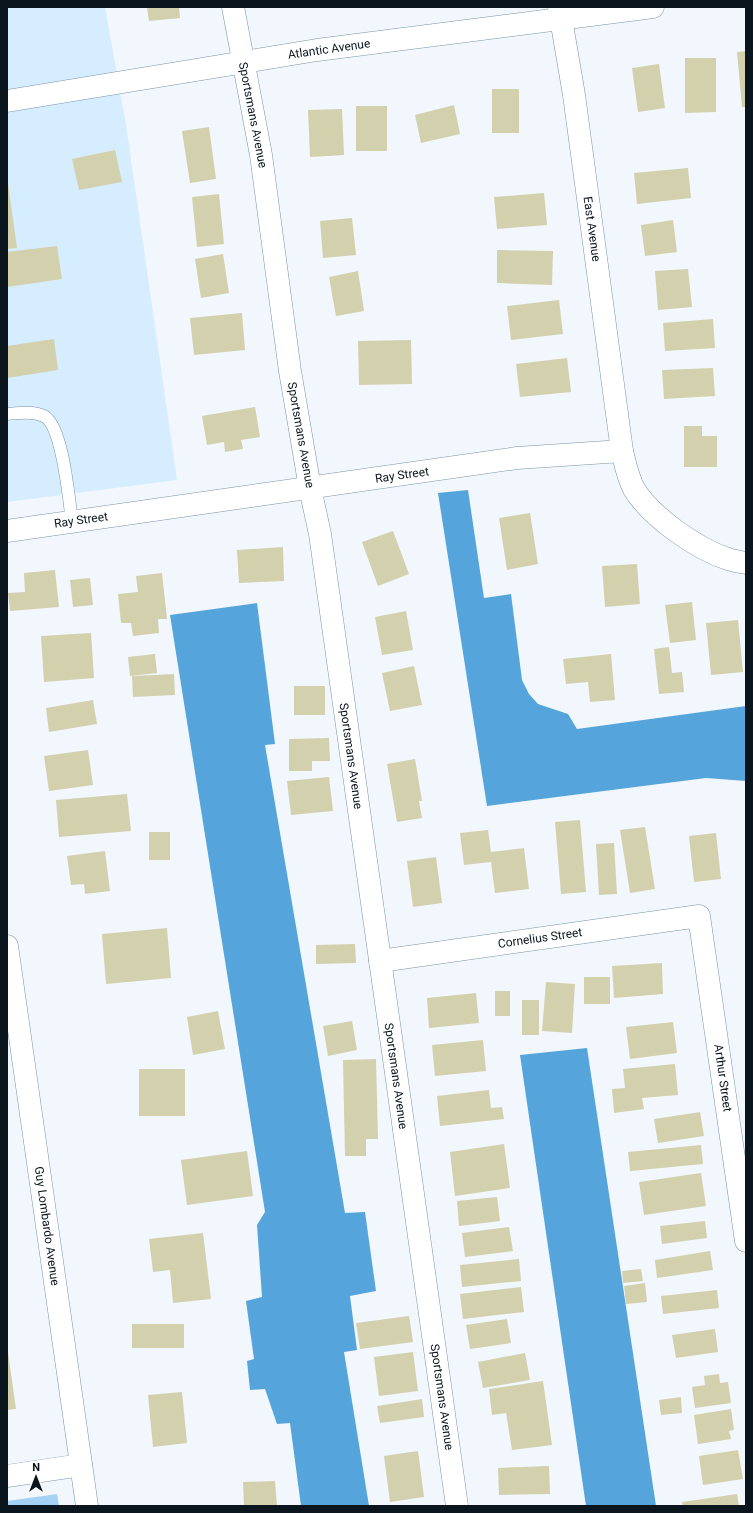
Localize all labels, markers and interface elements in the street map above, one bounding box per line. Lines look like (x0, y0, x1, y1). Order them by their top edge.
street label: Atlantic Avenue (287, 36, 371, 62)
street label: Sportsmans Avenue (236, 61, 270, 169)
street label: East Avenue (580, 196, 604, 262)
street label: Sportsmans Avenue (285, 381, 317, 489)
street label: Ray Street (374, 464, 430, 486)
street label: Ray Street (53, 509, 109, 531)
street label: Sportsmans Avenue (337, 702, 365, 810)
street label: Cornelius Street (497, 925, 583, 951)
street label: Sportsmans Avenue (382, 1022, 410, 1130)
street label: Arthur Street (711, 1043, 735, 1113)
street label: Guy Lombardo Avenue (32, 1165, 62, 1287)
street label: Sportsmans Avenue (428, 1343, 456, 1451)
north arrow (16, 1457, 56, 1497)
text: N (32, 1461, 40, 1474)

